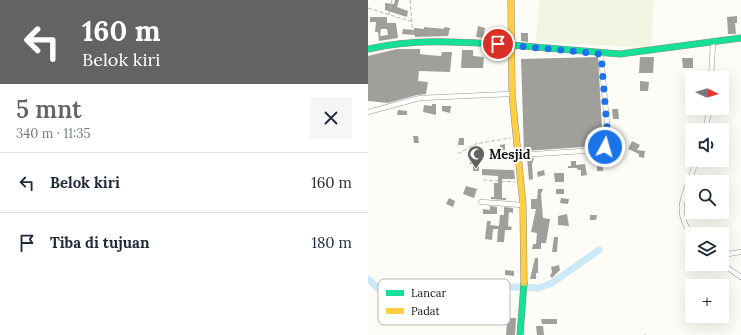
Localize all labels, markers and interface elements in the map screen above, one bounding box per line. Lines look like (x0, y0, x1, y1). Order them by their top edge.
text: 160 m (82, 13, 160, 49)
icon: left (16, 16, 68, 68)
pin (481, 27, 515, 61)
icon: arrive (487, 33, 509, 55)
text: Belok kiri (82, 48, 160, 71)
north arrow (685, 71, 729, 115)
map controls (685, 71, 729, 323)
text: 5 mnt (16, 94, 82, 125)
button: close (310, 97, 352, 139)
button: sound (685, 123, 729, 167)
text: 340 m · 11:35 (16, 125, 91, 142)
position arrow (584, 126, 626, 168)
mosque icon: Mesjid (466, 144, 486, 169)
place label: Mesjid (489, 146, 531, 163)
icon: left (16, 172, 38, 194)
text: Belok kiri (50, 173, 120, 192)
text: 160 m (311, 173, 352, 192)
button: search (685, 175, 729, 219)
button: layers (685, 227, 729, 271)
icon: arrive (16, 232, 38, 254)
text: Tiba di tujuan (50, 233, 149, 252)
text: 180 m (311, 233, 352, 252)
legend (378, 279, 510, 325)
button: + (685, 279, 729, 323)
text: Lancar (411, 286, 446, 300)
text: Padat (411, 304, 440, 318)

